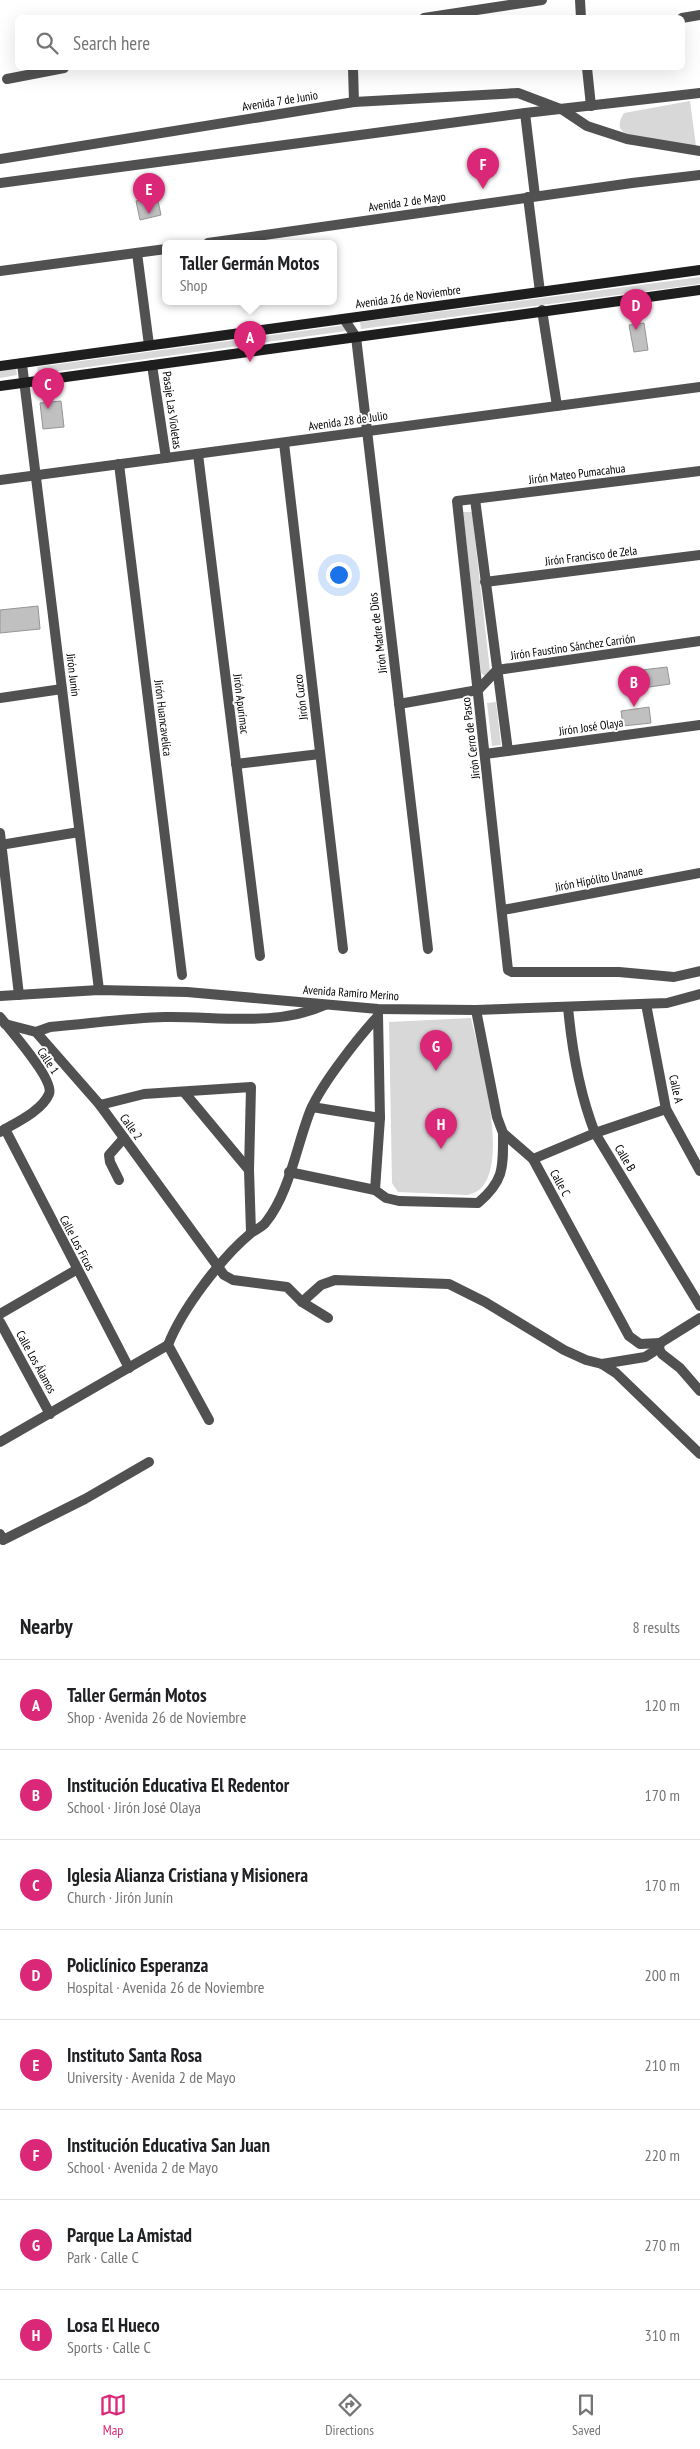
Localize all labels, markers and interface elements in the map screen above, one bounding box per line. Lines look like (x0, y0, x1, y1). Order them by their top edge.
search box (15, 15, 685, 70)
icon: search (33, 29, 61, 57)
text: Search here (73, 31, 150, 55)
street label: Avenida 7 de Junio (241, 87, 319, 114)
pin: F (467, 148, 499, 189)
pin: E (133, 173, 165, 214)
street label: Avenida 2 de Mayo (367, 189, 447, 214)
popup (162, 240, 337, 305)
text: Taller Germán Motos (180, 251, 319, 275)
text: Shop (180, 275, 207, 295)
street label: Avenida 26 de Noviembre (354, 282, 462, 311)
pin: D (620, 289, 652, 330)
pin: A (234, 321, 266, 362)
pin: C (32, 368, 64, 409)
street label: Pasaje Las Violetas (160, 370, 185, 450)
street label: Avenida 28 de Julio (307, 408, 389, 434)
street label: Jirón Mateo Pumacahua (527, 460, 626, 487)
street label: Jirón Francisco de Zela (543, 542, 638, 569)
your location (326, 562, 352, 588)
street label: Jirón Madre de Dios (365, 592, 390, 675)
street label: Jirón Faustino Sánchez Carrión (509, 630, 636, 663)
street label: Jirón Junín (63, 652, 84, 697)
pin: B (618, 666, 650, 707)
street label: Jirón Apurímac (230, 672, 253, 736)
street label: Jirón Cuzco (290, 673, 311, 722)
street label: Jirón Huancavelica (151, 678, 176, 757)
street label: Jirón Cerro de Pasco (458, 696, 483, 781)
street label: Jirón José Olaya (557, 715, 624, 739)
street label: Jirón Hipólito Unanue (553, 863, 644, 895)
street label: Avenida Ramiro Merino (302, 982, 400, 1003)
pin: G (420, 1030, 452, 1071)
street label: Calle 1 (34, 1045, 63, 1077)
street label: Calle A (666, 1073, 687, 1105)
pin: H (425, 1108, 457, 1149)
street label: Calle 2 (117, 1111, 146, 1143)
street label: Calle B (612, 1141, 639, 1174)
street label: Calle C (547, 1167, 574, 1199)
street label: Calle Los Ficus (57, 1213, 98, 1273)
street label: Calle Los Álamos (13, 1328, 60, 1396)
text: Nearby (20, 1613, 73, 1640)
text: 8 results (633, 1617, 680, 1637)
text: Taller Germán Motos (67, 1683, 207, 1707)
text: A (32, 1695, 40, 1715)
text: 120 m (645, 1695, 680, 1715)
text: Shop · Avenida 26 de Noviembre (67, 1707, 246, 1727)
text: Institución Educativa El Redentor (67, 1773, 289, 1797)
text: B (32, 1785, 40, 1805)
text: 170 m (645, 1785, 680, 1805)
text: School · Jirón José Olaya (67, 1797, 201, 1817)
text: Iglesia Alianza Cristiana y Misionera (67, 1863, 308, 1887)
text: C (32, 1875, 40, 1895)
text: 170 m (645, 1875, 680, 1895)
text: Church · Jirón Junín (67, 1887, 173, 1907)
text: Policlínico Esperanza (67, 1953, 208, 1977)
text: D (32, 1965, 40, 1985)
text: 200 m (645, 1965, 680, 1985)
text: Hospital · Avenida 26 de Noviembre (67, 1977, 264, 1997)
text: Instituto Santa Rosa (67, 2043, 202, 2067)
text: E (33, 2055, 39, 2075)
text: 210 m (645, 2055, 680, 2075)
text: University · Avenida 2 de Mayo (67, 2067, 236, 2087)
text: Institución Educativa San Juan (67, 2133, 270, 2157)
text: F (33, 2145, 39, 2165)
text: 220 m (645, 2145, 680, 2165)
text: School · Avenida 2 de Mayo (67, 2157, 218, 2177)
text: Parque La Amistad (67, 2223, 192, 2247)
text: G (32, 2235, 40, 2255)
text: 270 m (645, 2235, 680, 2255)
text: Park · Calle C (67, 2247, 139, 2267)
text: Losa El Hueco (67, 2313, 160, 2337)
text: H (32, 2325, 40, 2345)
text: 310 m (645, 2325, 680, 2345)
text: Sports · Calle C (67, 2337, 151, 2357)
tab: Map (99, 2391, 127, 2439)
tab: Directions (325, 2391, 374, 2439)
tab: Saved (572, 2391, 601, 2439)

